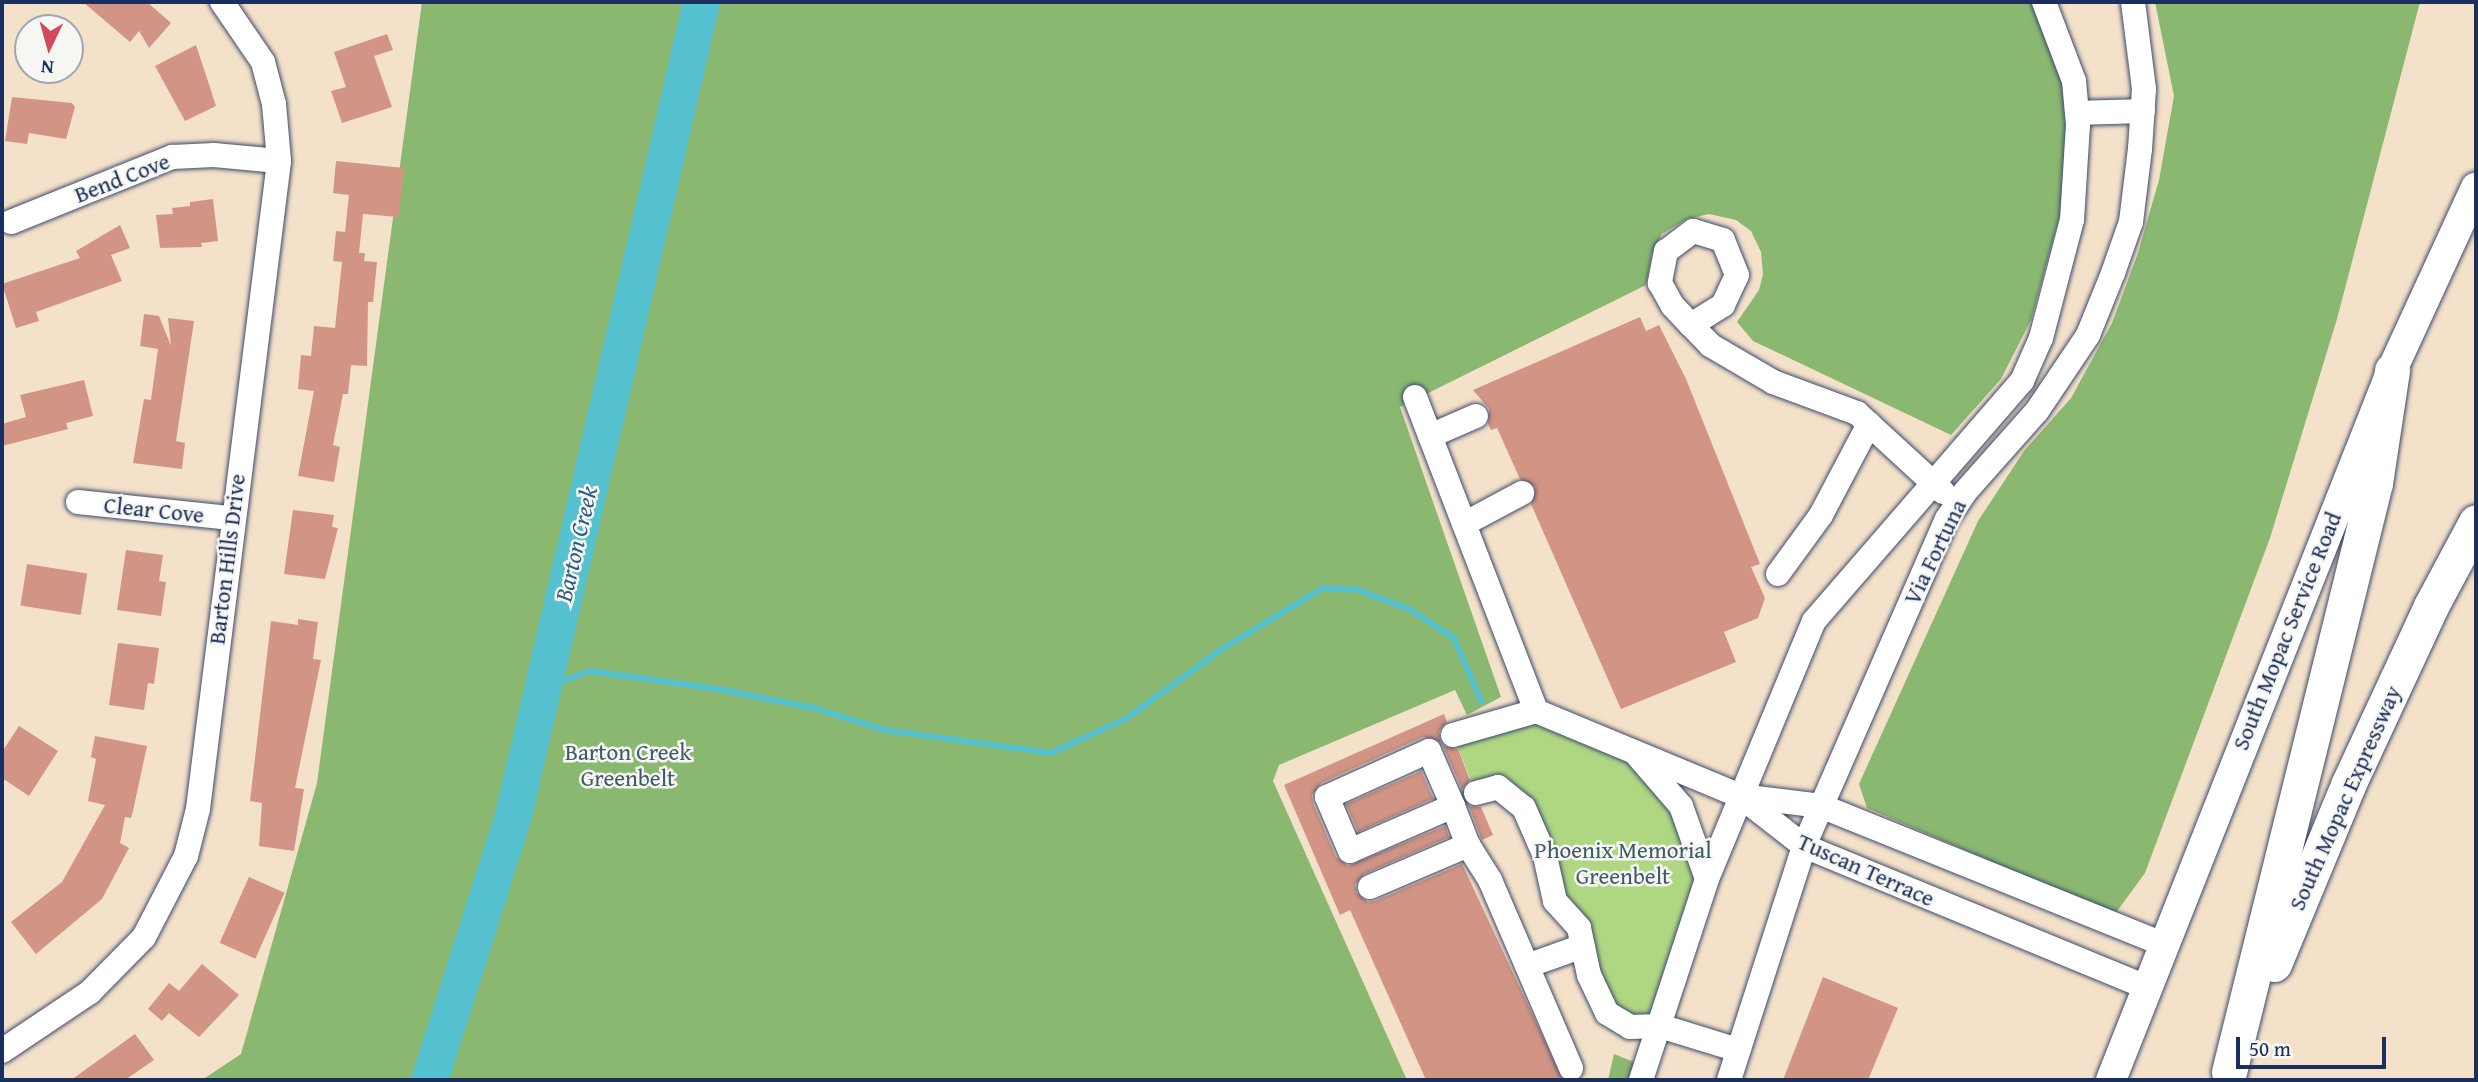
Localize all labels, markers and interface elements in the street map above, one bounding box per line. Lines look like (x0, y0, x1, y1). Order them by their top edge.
north arrow (14, 14, 84, 84)
text: N (40, 53, 55, 82)
street label: Bend Cove (71, 147, 173, 209)
street label: Barton Hills Drive (203, 472, 251, 646)
water label: Barton Creek (549, 484, 603, 604)
street label: Clear Cove (103, 491, 205, 529)
street label: Via Fortuna (1898, 495, 1972, 609)
street label: South Mopac Service Road (2227, 508, 2347, 754)
street label: South Mopac Expressway (2283, 681, 2407, 915)
park label: Barton Creek Greenbelt (565, 738, 691, 792)
street label: Tuscan Terrace (1793, 828, 1939, 912)
park label: Phoenix Memorial Greenbelt (1534, 836, 1712, 890)
scale bar (2240, 1023, 2390, 1066)
text: 50 m (2249, 1033, 2291, 1064)

